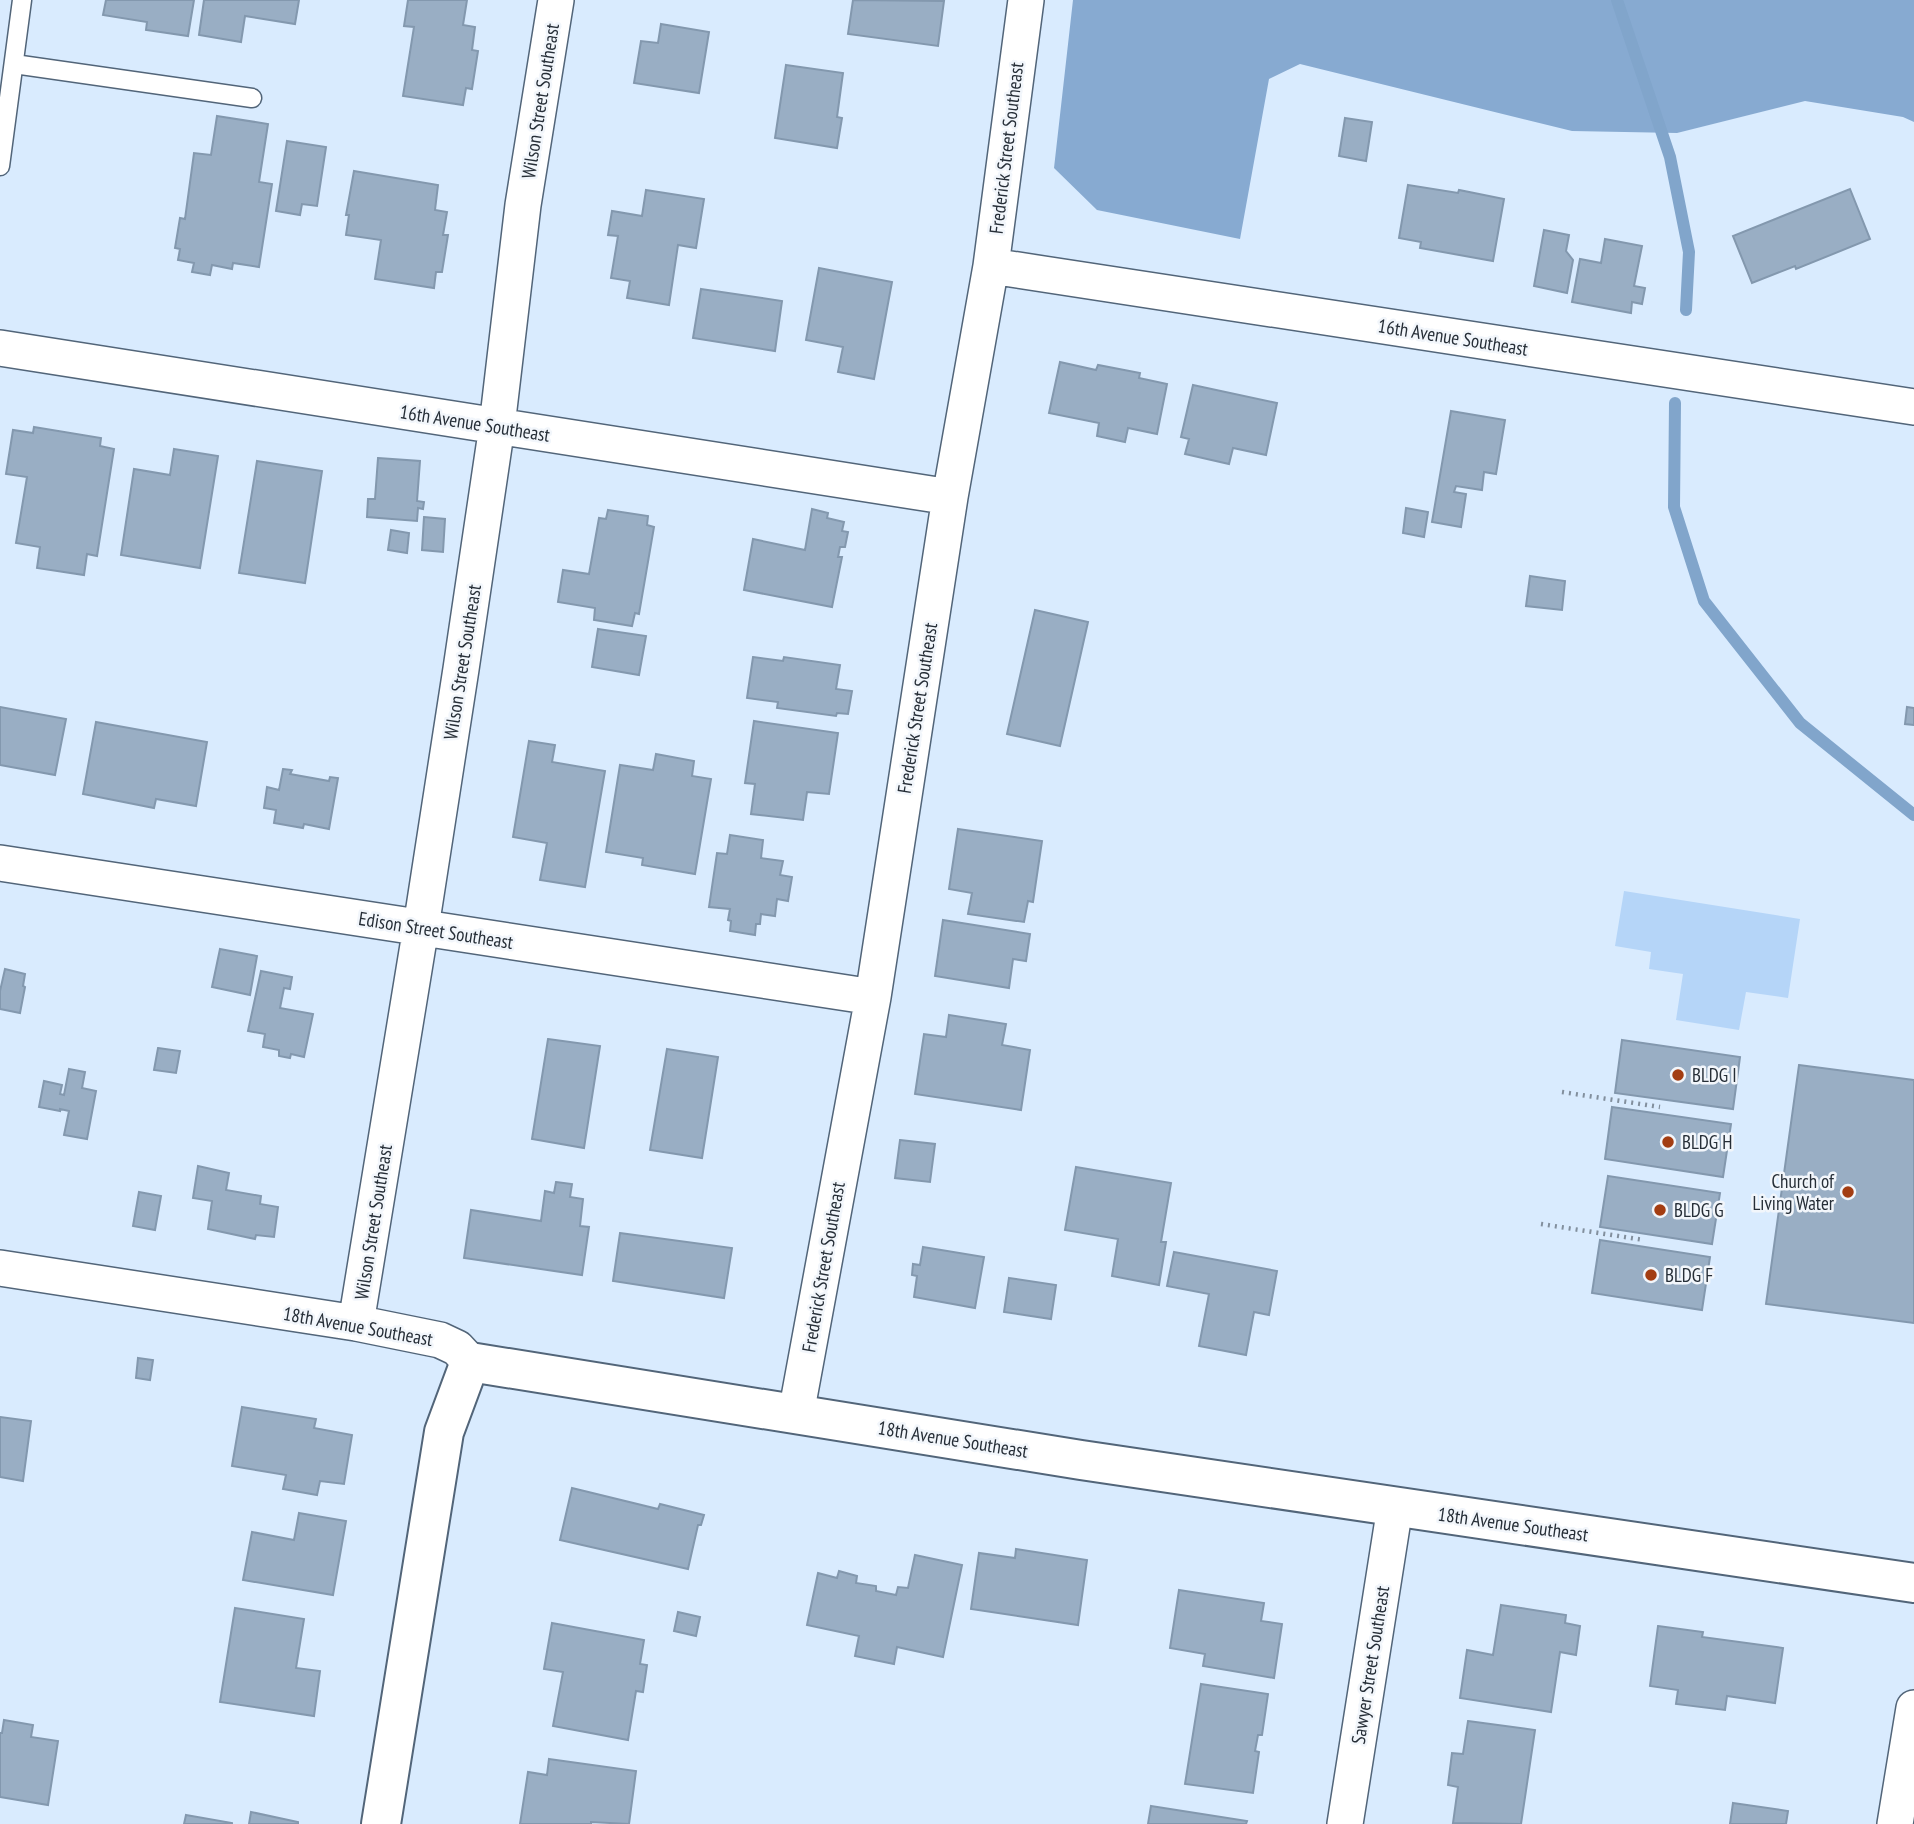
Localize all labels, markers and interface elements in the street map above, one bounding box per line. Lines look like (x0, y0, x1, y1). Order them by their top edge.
street label: Wilson Street Southeast (516, 21, 564, 180)
street label: Frederick Street Southeast (984, 60, 1029, 235)
street label: 16th Avenue Southeast (1376, 313, 1530, 361)
street label: 16th Avenue Southeast (398, 399, 552, 447)
street label: Wilson Street Southeast (438, 582, 486, 741)
street label: Frederick Street Southeast (892, 620, 942, 795)
street label: Edison Street Southeast (357, 906, 516, 954)
place label: BLDG I (1692, 1063, 1737, 1087)
marker: BLDG I (1670, 1067, 1686, 1083)
place label: BLDG H (1682, 1130, 1732, 1154)
marker: BLDG H (1660, 1134, 1676, 1150)
street label: Wilson Street Southeast (349, 1142, 397, 1301)
place label: Church of Living Water (1752, 1169, 1835, 1215)
street label: Frederick Street Southeast (796, 1179, 850, 1354)
marker: Church of Living Water (1840, 1184, 1856, 1200)
place label: BLDG G (1674, 1198, 1724, 1222)
marker: BLDG G (1652, 1202, 1668, 1218)
place label: BLDG F (1665, 1263, 1713, 1287)
marker: BLDG F (1643, 1267, 1659, 1283)
street label: 18th Avenue Southeast (281, 1301, 435, 1351)
street label: 18th Avenue Southeast (876, 1415, 1030, 1463)
street label: 18th Avenue Southeast (1436, 1502, 1590, 1547)
street label: Sawyer Street Southeast (1346, 1583, 1394, 1746)

